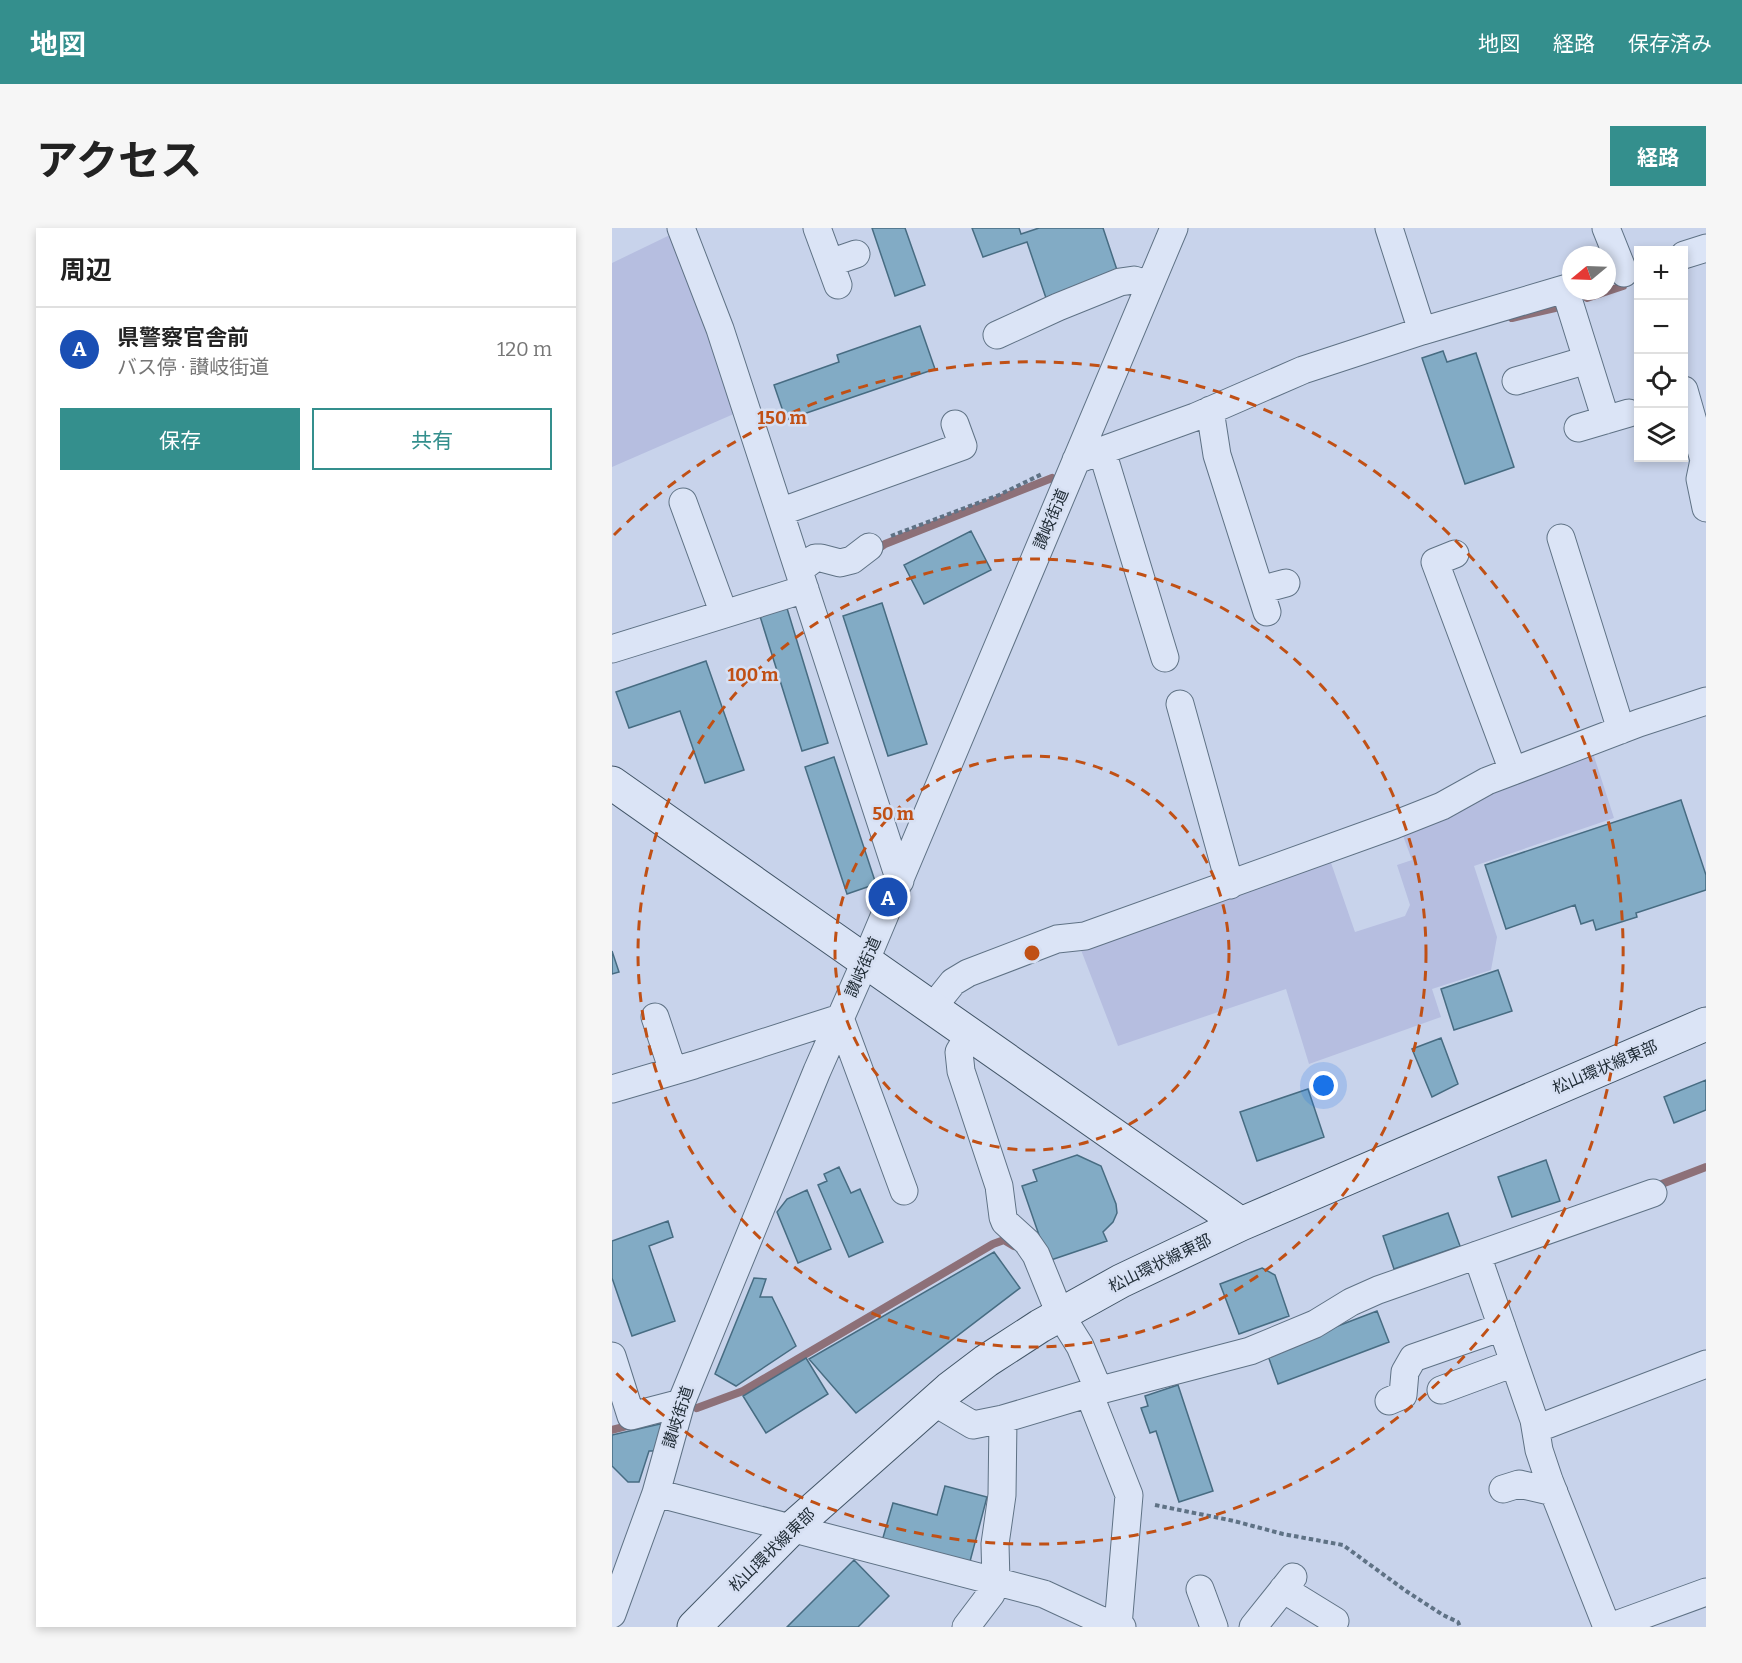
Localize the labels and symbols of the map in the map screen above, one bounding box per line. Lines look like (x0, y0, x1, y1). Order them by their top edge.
north arrow (1562, 246, 1616, 300)
text: 150 m (757, 407, 807, 429)
street label: 讃岐街道 (1030, 486, 1072, 552)
text: 100 m (727, 664, 779, 686)
text: 50 m (872, 803, 914, 825)
pin: A (868, 874, 908, 920)
street label: 讃岐街道 (841, 934, 885, 1000)
centre of rings (1022, 943, 1042, 963)
street label: 松山環状線東部 (1550, 1036, 1660, 1098)
your location (1309, 1071, 1338, 1100)
street label: 松山環状線東部 (1105, 1230, 1215, 1296)
street label: 讃岐街道 (659, 1384, 697, 1450)
street label: 松山環状線東部 (725, 1504, 819, 1596)

